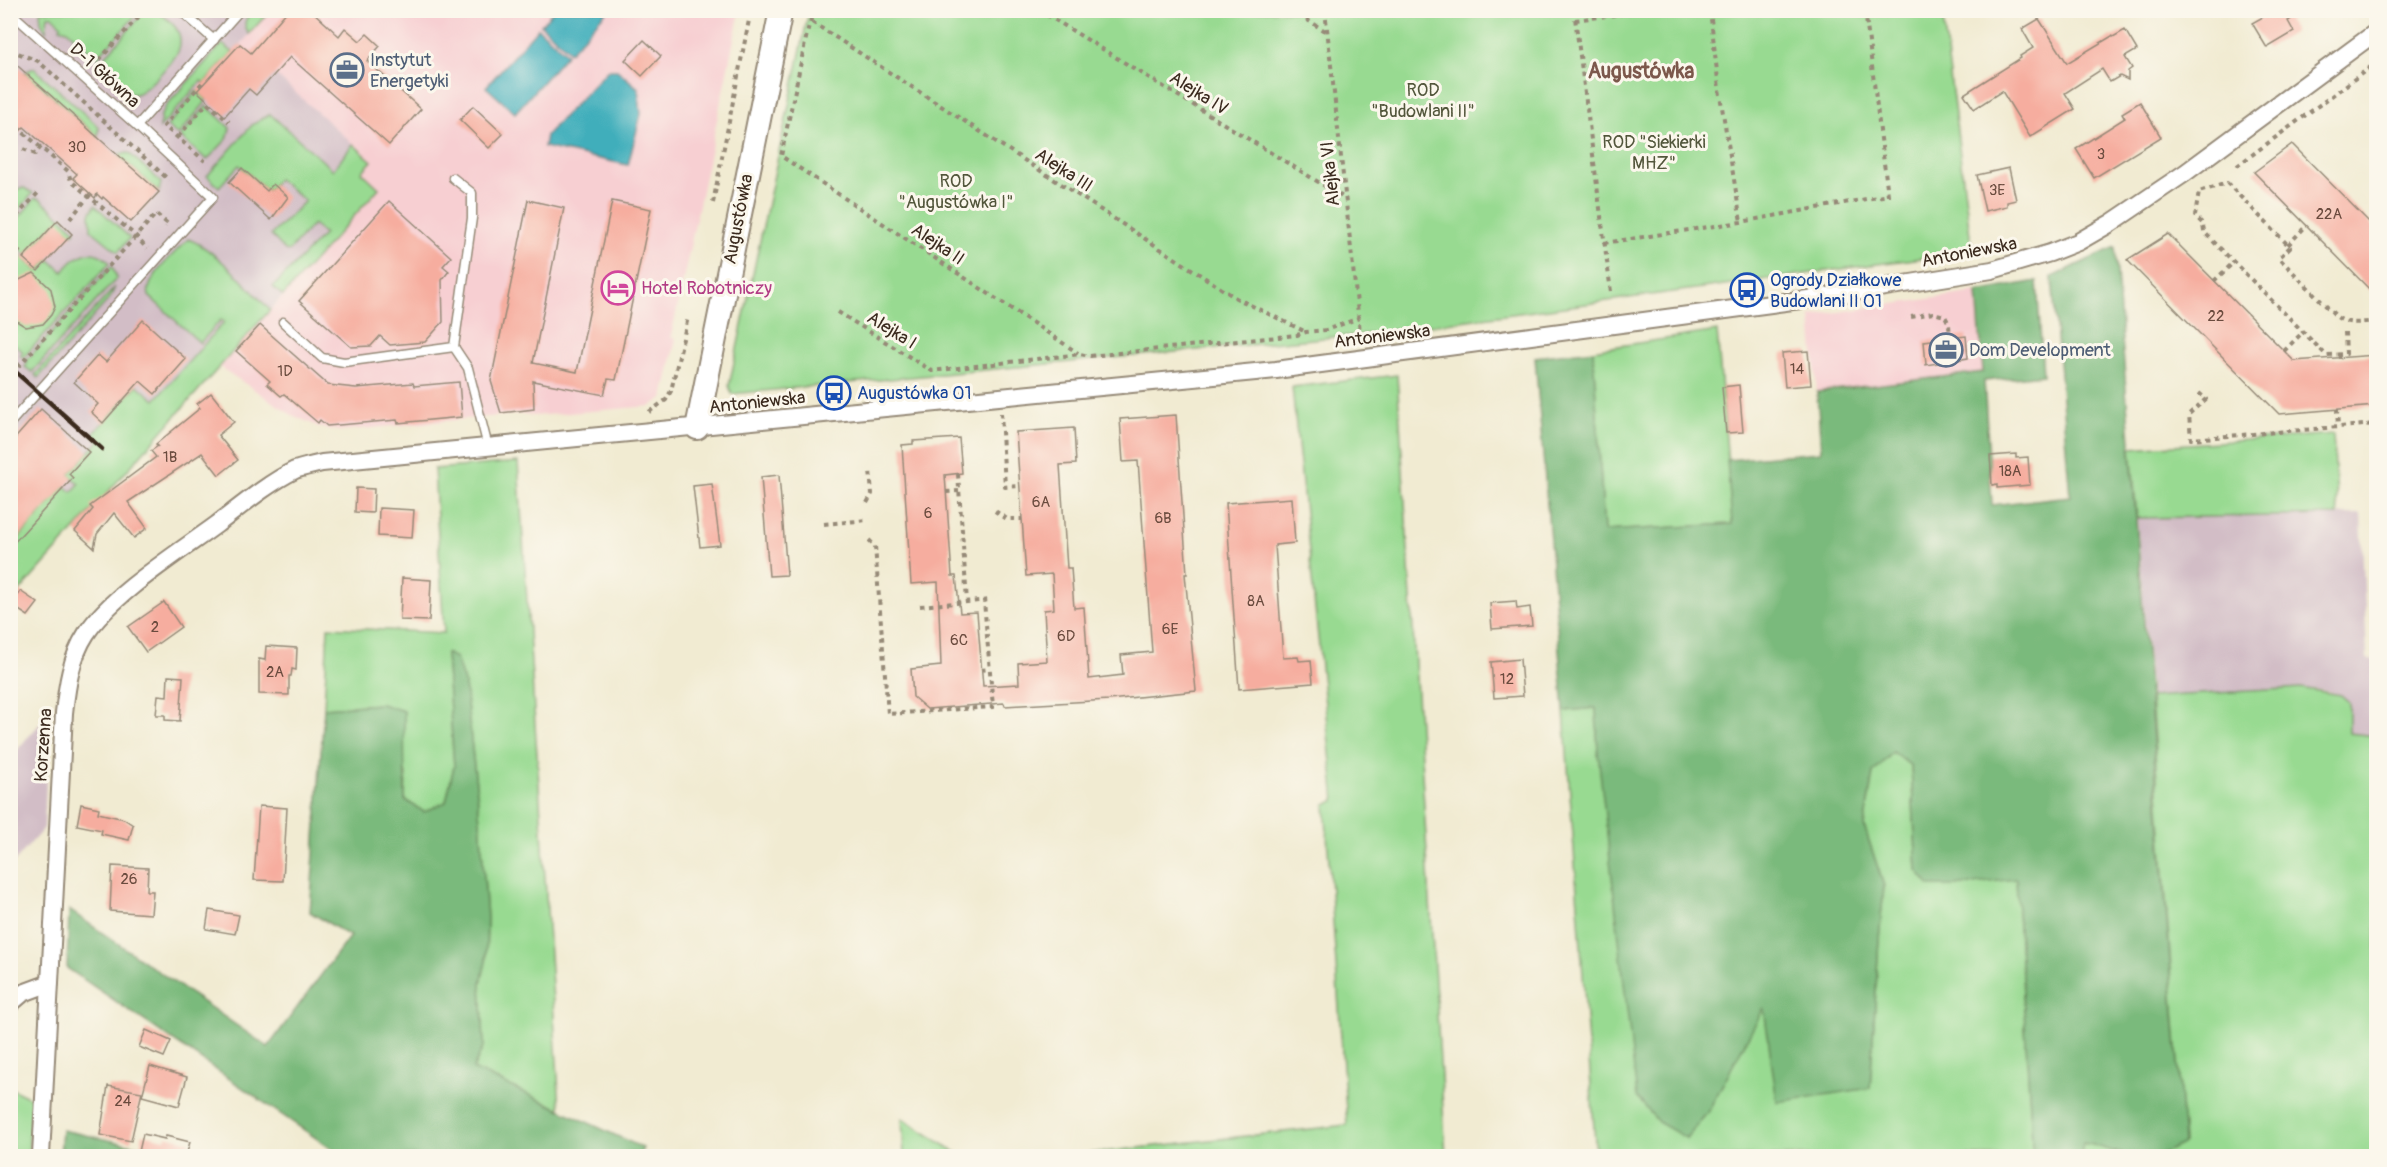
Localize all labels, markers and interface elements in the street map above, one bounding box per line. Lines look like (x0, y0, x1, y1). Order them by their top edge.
street label: D-1 Główna (65, 38, 145, 113)
place label: Instytut Energetyki (370, 49, 448, 93)
office icon: Instytut Energetyki (329, 52, 365, 88)
district label: Augustówka (1588, 58, 1694, 85)
street label: Alejka IV (1165, 66, 1232, 120)
park label: ROD "Budowlani II" (1371, 79, 1475, 123)
park label: ROD "Siekierki MHZ" (1602, 131, 1706, 175)
house number: 30 (68, 138, 86, 157)
street label: Alejka VI (1316, 140, 1345, 207)
street label: Alejka III (1030, 143, 1097, 198)
house number: 3 (2097, 145, 2105, 164)
park label: ROD "Augustówka I" (899, 170, 1013, 214)
street label: Augustówka (718, 172, 758, 266)
house number: 3E (1989, 181, 2005, 200)
house number: 22A (2316, 205, 2343, 224)
street label: Alejka II (907, 218, 969, 271)
street label: Antoniewska (1919, 232, 2019, 273)
place label: Ogrody Działkowe Budowlani II 01 (1770, 269, 1901, 313)
hotel icon: Hotel Robotniczy (600, 270, 636, 306)
bus stop icon: Ogrody Działkowe Budowlani II 01 (1729, 272, 1765, 308)
place label: Hotel Robotniczy (641, 277, 772, 300)
street label: Alejka I (863, 306, 921, 355)
house number: 22 (2208, 307, 2224, 326)
street label: Antoniewska (1333, 319, 1431, 354)
office icon: Dom Development (1928, 332, 1964, 368)
place label: Dom Development (1969, 339, 2112, 362)
house number: 14 (1790, 360, 1805, 379)
house number: 1D (277, 362, 293, 381)
bus stop icon: Augustówka 01 (816, 375, 852, 411)
place label: Augustówka 01 (857, 382, 972, 405)
street label: Antoniewska (708, 386, 806, 419)
house number: 1B (163, 448, 177, 467)
house number: 18A (1998, 462, 2022, 481)
house number: 6A (1032, 493, 1050, 512)
house number: 6 (924, 504, 932, 523)
house number: 6B (1154, 509, 1172, 528)
house number: 8A (1247, 592, 1265, 611)
house number: 2 (151, 618, 159, 637)
house number: 6E (1162, 620, 1178, 639)
house number: 6D (1057, 627, 1075, 646)
house number: 6C (950, 631, 968, 650)
house number: 2A (266, 663, 284, 682)
house number: 12 (1500, 670, 1514, 689)
street label: Korzenna (29, 708, 58, 783)
house number: 26 (120, 870, 138, 889)
house number: 24 (114, 1092, 132, 1111)

